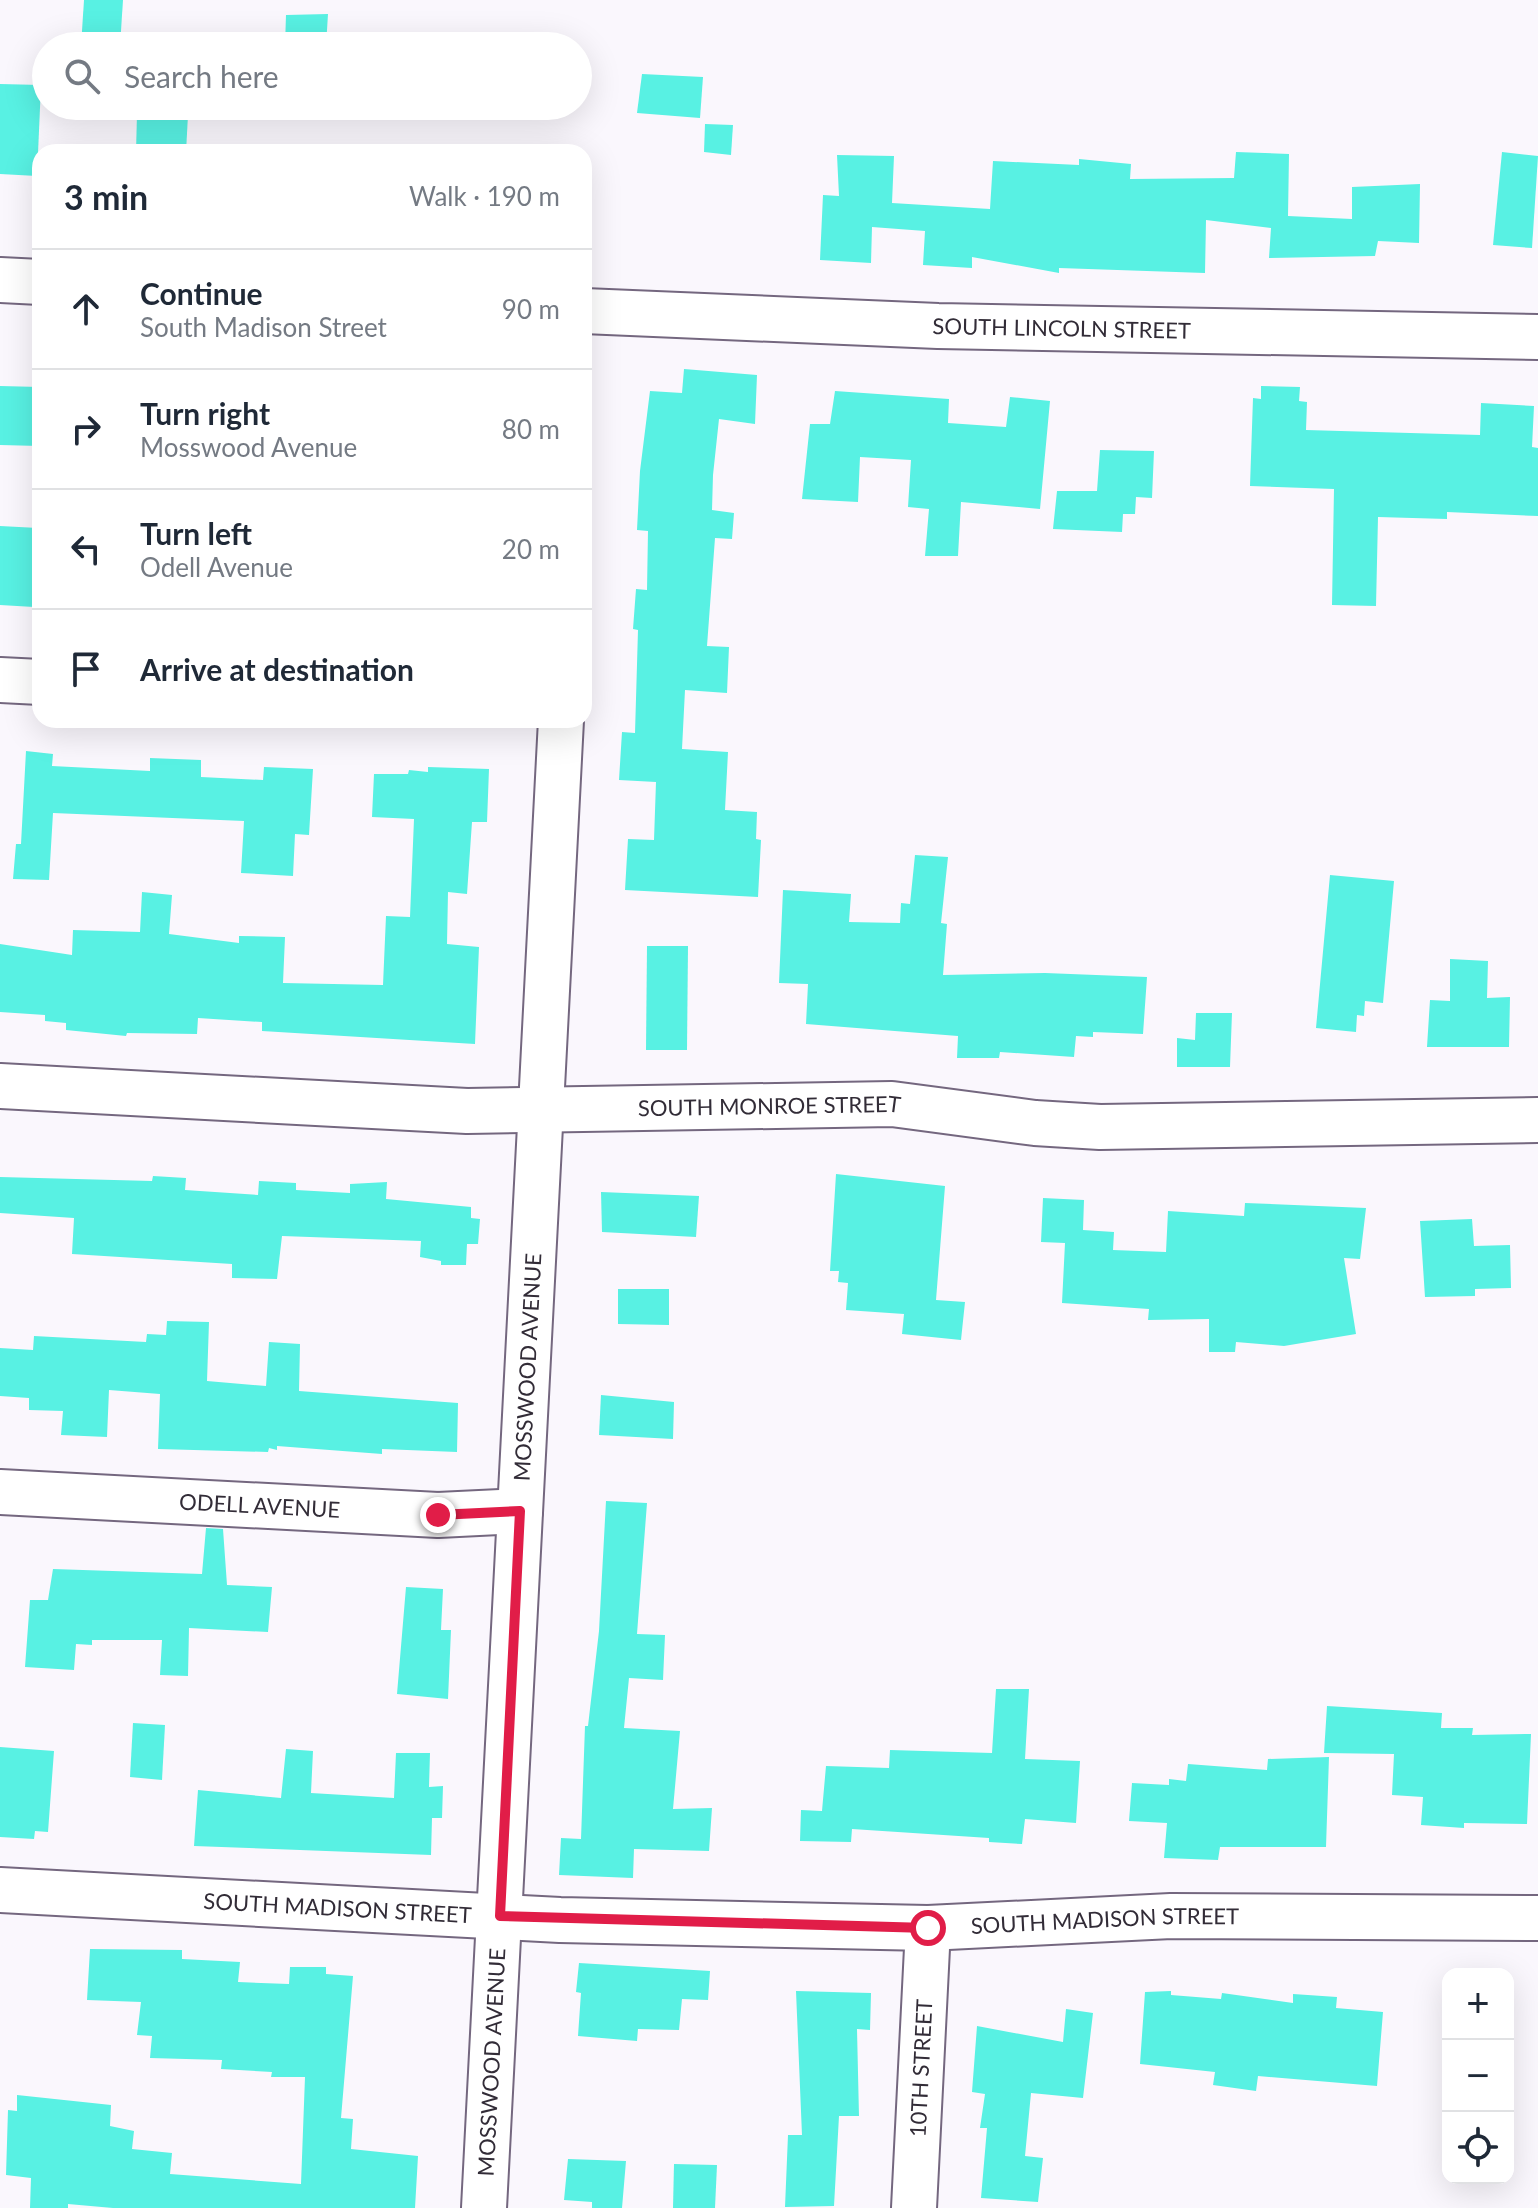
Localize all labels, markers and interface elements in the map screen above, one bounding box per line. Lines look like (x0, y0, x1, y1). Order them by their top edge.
search box (32, 32, 592, 120)
icon: search (60, 54, 104, 98)
text: Search here (124, 58, 279, 94)
text: 3 min (64, 176, 148, 217)
text: Walk · 190 m (409, 180, 560, 212)
text: Continue (140, 275, 263, 311)
icon: ahead (64, 287, 108, 331)
text: 90 m (502, 293, 560, 325)
text: South Madison Street (140, 311, 387, 343)
street label: SOUTH LINCOLN STREET (932, 312, 1191, 344)
text: Turn right (140, 395, 270, 431)
icon: right (64, 407, 108, 451)
text: 80 m (502, 413, 560, 445)
text: Mosswood Avenue (140, 431, 357, 463)
text: Turn left (140, 515, 252, 551)
icon: left (64, 527, 108, 571)
text: 20 m (502, 533, 560, 565)
text: Odell Avenue (140, 551, 293, 583)
icon: arrive (64, 647, 108, 691)
text: Arrive at destination (140, 651, 414, 687)
street label: SOUTH MONROE STREET (638, 1090, 902, 1121)
street label: MOSSWOOD AVENUE (508, 1252, 546, 1482)
street label: ODELL AVENUE (179, 1487, 341, 1523)
route end (420, 1497, 456, 1533)
street label: SOUTH MADISON STREET (203, 1887, 472, 1928)
street label: SOUTH MADISON STREET (970, 1902, 1239, 1939)
route start (910, 1910, 946, 1946)
street label: MOSSWOOD AVENUE (472, 1947, 510, 2177)
map controls (1442, 1968, 1514, 2184)
button: + (1442, 1968, 1514, 2040)
street label: 10TH STREET (904, 1998, 937, 2138)
button: − (1442, 2040, 1514, 2112)
button: locate (1442, 2112, 1514, 2184)

